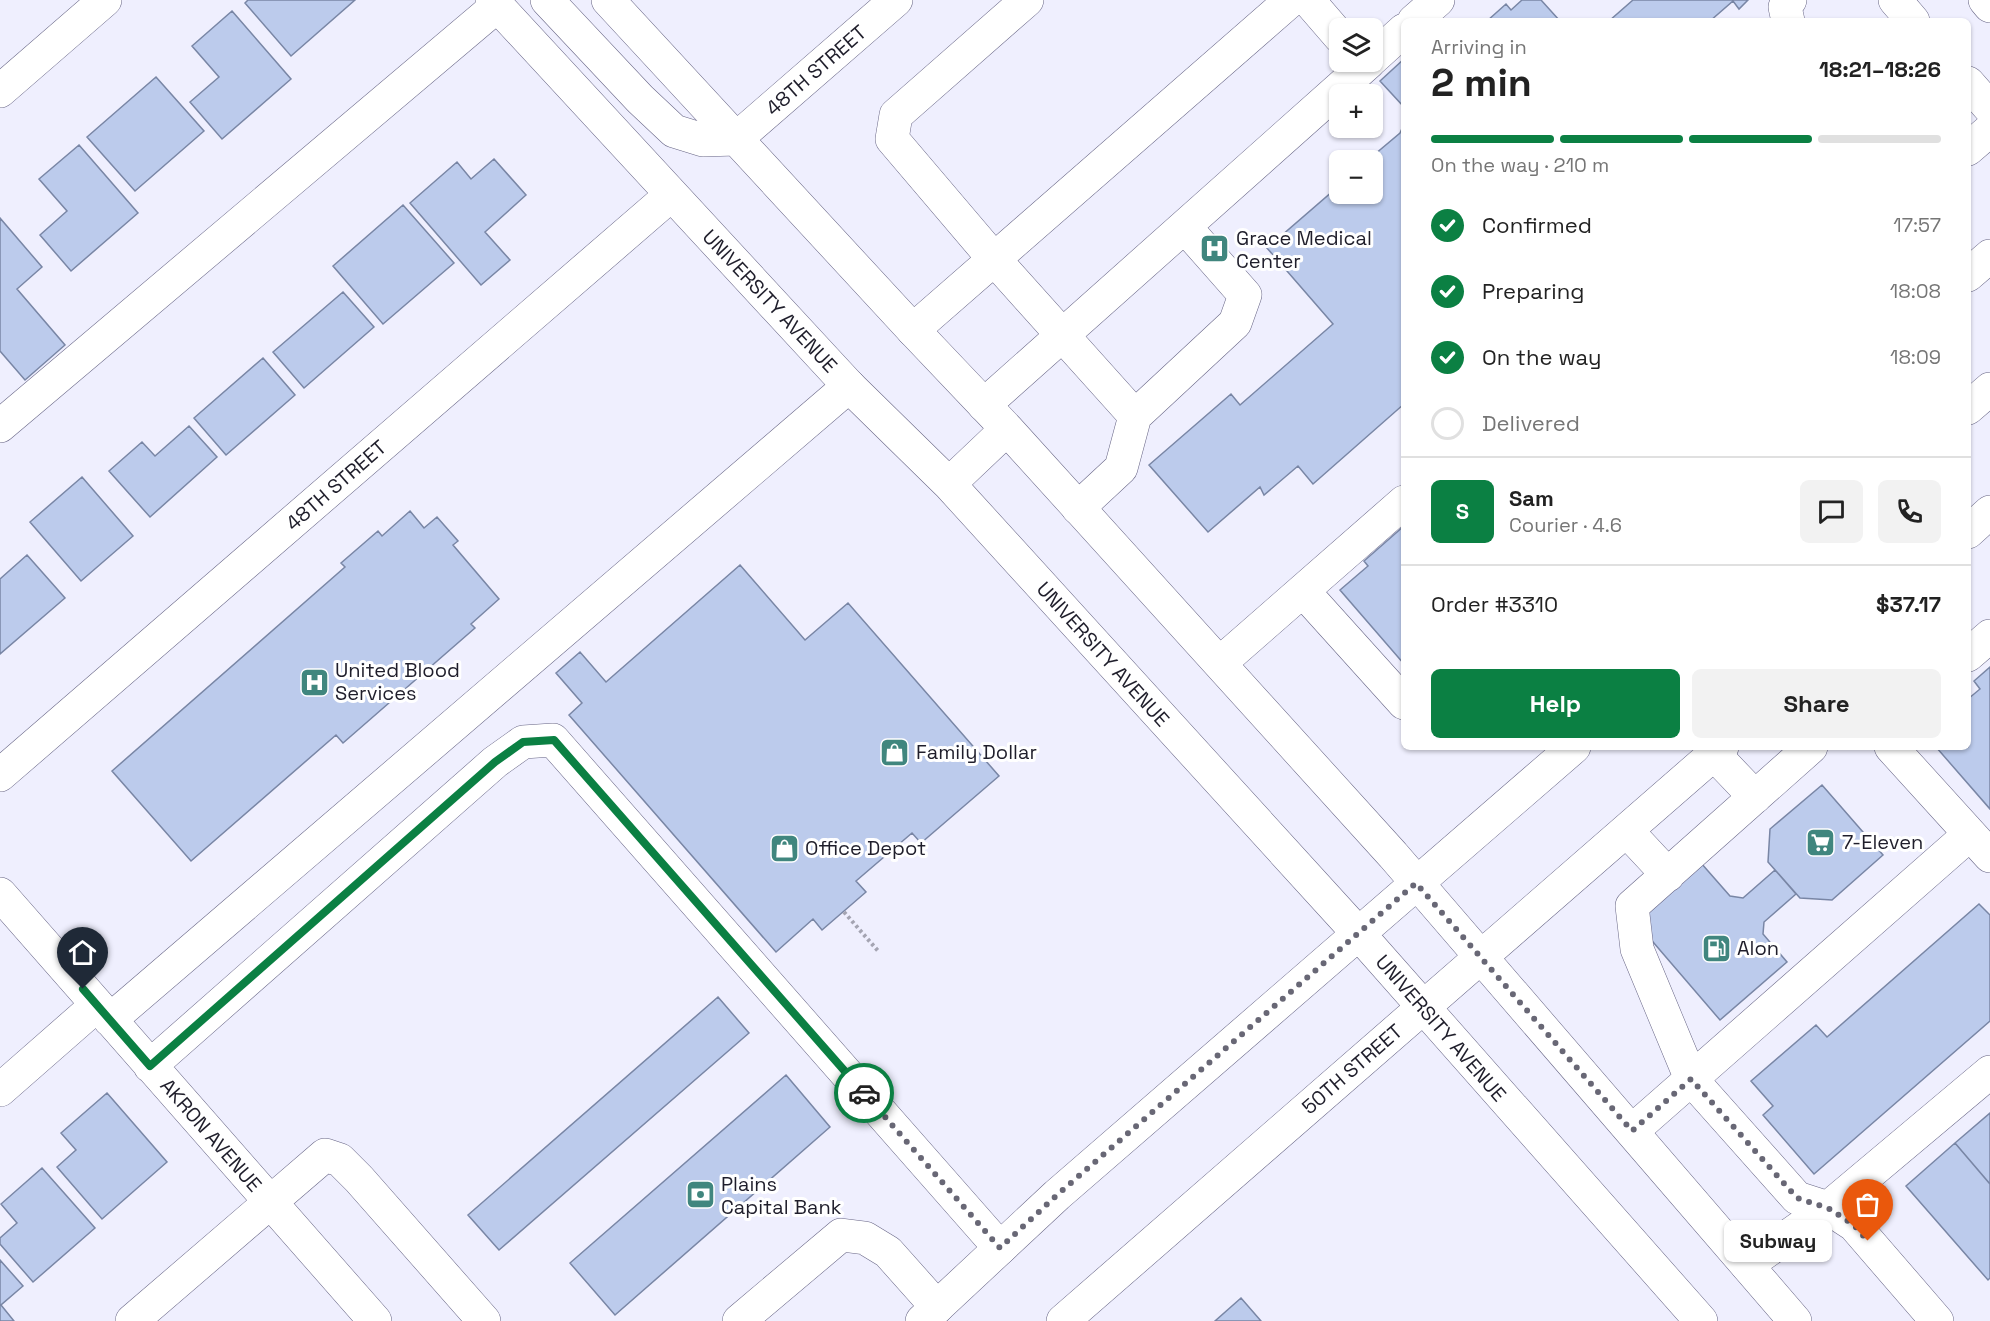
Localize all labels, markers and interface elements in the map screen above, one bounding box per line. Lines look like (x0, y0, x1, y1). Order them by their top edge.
map controls (1329, 18, 1383, 204)
button: layers (1329, 18, 1383, 72)
street label: 48TH STREET (760, 19, 872, 121)
text: Arriving in (1431, 34, 1527, 60)
text: 18:21–18:26 (1819, 55, 1941, 83)
text: 2 min (1431, 58, 1532, 107)
button: + (1329, 84, 1383, 138)
button: − (1329, 150, 1383, 204)
text: On the way · 210 m (1431, 152, 1609, 178)
icon: check (1431, 209, 1464, 242)
text: Confirmed (1482, 211, 1592, 239)
text: 17:57 (1893, 212, 1941, 238)
street label: UNIVERSITY AVENUE (697, 224, 843, 378)
place label: Grace Medical Center (1236, 225, 1372, 274)
hospital icon: Grace Medical Center (1199, 233, 1231, 265)
icon: check (1431, 275, 1464, 308)
text: Preparing (1482, 277, 1584, 305)
text: 18:08 (1890, 278, 1941, 304)
icon: check (1431, 341, 1464, 374)
text: On the way (1482, 343, 1601, 371)
text: 18:09 (1890, 344, 1941, 370)
text: Delivered (1482, 409, 1580, 437)
street label: 48TH STREET (280, 434, 392, 536)
button: chat (1800, 480, 1863, 543)
button: phone (1878, 480, 1941, 543)
text: Sam (1509, 484, 1554, 512)
text: S (1456, 497, 1469, 525)
text: Courier · 4.6 (1509, 512, 1622, 538)
street label: UNIVERSITY AVENUE (1031, 576, 1175, 732)
text: Order #3310 (1431, 590, 1558, 618)
text: $37.17 (1876, 590, 1941, 618)
place label: United Blood Services (335, 657, 460, 706)
hospital icon: United Blood Services (298, 666, 330, 698)
button: Help (1431, 669, 1680, 738)
button: Share (1692, 669, 1941, 738)
shop icon: Family Dollar (879, 736, 911, 768)
place label: Family Dollar (916, 739, 1037, 765)
supermarket icon: 7-Eleven (1805, 826, 1837, 858)
place label: 7-Eleven (1842, 829, 1923, 855)
shop icon: Office Depot (768, 832, 800, 864)
place label: Office Depot (805, 835, 926, 861)
pin (57, 927, 108, 989)
fuel station icon: Alon (1700, 932, 1732, 964)
place label: Alon (1737, 935, 1779, 961)
icon: home (66, 936, 99, 969)
street label: UNIVERSITY AVENUE (1370, 949, 1512, 1107)
street label: 50TH STREET (1296, 1018, 1408, 1120)
courier (834, 1063, 894, 1123)
street label: AKRON AVENUE (155, 1073, 267, 1197)
icon: car (848, 1077, 881, 1110)
place label: Plains Capital Bank (721, 1171, 842, 1220)
bank icon: Plains Capital Bank (684, 1179, 716, 1211)
pin (1842, 1179, 1893, 1241)
icon: bag (1851, 1188, 1884, 1221)
callout: Subway (1724, 1220, 1832, 1262)
text: Subway (1740, 1228, 1816, 1254)

